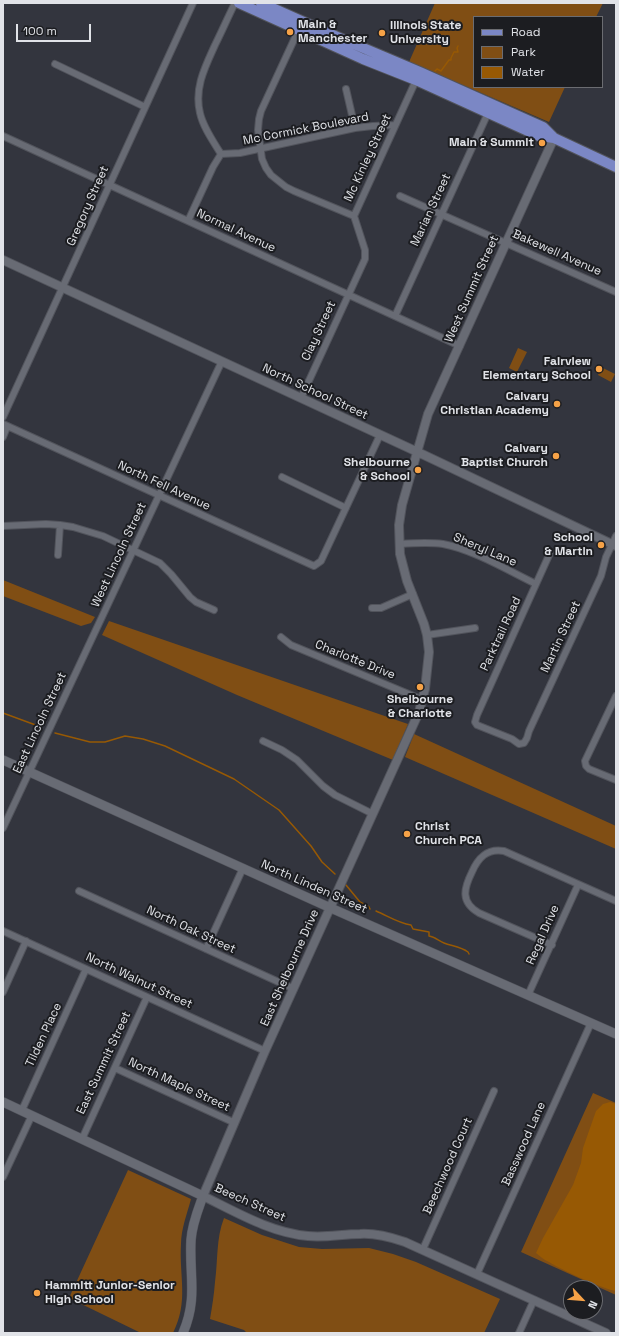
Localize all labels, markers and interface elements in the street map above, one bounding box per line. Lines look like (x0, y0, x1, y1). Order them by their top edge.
scale bar (18, 16, 93, 42)
legend (473, 16, 603, 88)
place label: Main & Manchester (298, 18, 367, 46)
place label: Illinois State University (390, 19, 461, 47)
text: 100 m (23, 23, 57, 39)
text: Road (511, 24, 540, 40)
marker: Main & Manchester (285, 27, 295, 37)
marker: Illinois State University (377, 28, 387, 38)
text: Park (511, 44, 536, 60)
text: Water (511, 64, 545, 80)
street label: Mc Cormick Boulevard (242, 110, 370, 148)
street label: Mc Kinley Street (341, 112, 395, 204)
place label: Main & Summit (449, 136, 534, 150)
marker: Main & Summit (537, 138, 547, 148)
street label: Gregory Street (64, 164, 112, 248)
street label: Marian Street (408, 171, 454, 249)
street label: Normal Avenue (194, 206, 278, 256)
street label: Bakewell Avenue (510, 227, 604, 279)
street label: West Summit Street (442, 233, 502, 345)
street label: Clay Street (299, 299, 339, 363)
place label: Fairview Elementary School (483, 355, 591, 383)
street label: North School Street (260, 361, 370, 423)
marker: Fairview Elementary School (594, 364, 604, 374)
place label: Calvary Christian Academy (440, 390, 549, 418)
marker: Calvary Christian Academy (552, 399, 562, 409)
place label: Calvary Baptist Church (461, 442, 548, 470)
marker: Calvary Baptist Church (551, 451, 561, 461)
place label: Shelbourne & School (344, 456, 410, 484)
street label: North Fell Avenue (115, 458, 213, 514)
marker: Shelbourne & School (413, 465, 423, 475)
street label: West Lincoln Street (88, 500, 150, 610)
street label: Sheryl Lane (451, 530, 519, 570)
place label: School & Martin (545, 531, 593, 559)
marker: School & Martin (596, 540, 606, 550)
street label: Parktrail Road (478, 595, 524, 673)
street label: Martin Street (538, 599, 584, 675)
street label: Charlotte Drive (313, 637, 397, 683)
street label: East Lincoln Street (10, 670, 70, 776)
marker: Shelbourne & Charlotte (415, 682, 425, 692)
place label: Shelbourne & Charlotte (387, 693, 453, 721)
place label: Christ Church PCA (415, 820, 482, 848)
marker: Christ Church PCA (402, 829, 412, 839)
street label: North Linden Street (259, 857, 369, 917)
street label: North Oak Street (144, 903, 238, 957)
street label: Regal Drive (523, 903, 563, 967)
street label: East Shelbourne Drive (258, 907, 322, 1029)
street label: North Walnut Street (83, 950, 195, 1012)
street label: Tilden Place (23, 1001, 65, 1069)
street label: East Summit Street (74, 1009, 134, 1117)
street label: North Maple Street (126, 1055, 232, 1115)
street label: Basswood Lane (499, 1100, 549, 1188)
street label: Beechwood Court (420, 1115, 476, 1217)
street label: Beech Street (212, 1181, 288, 1225)
place label: Hammitt Junior-Senior High School (45, 1279, 175, 1307)
north arrow (563, 1280, 603, 1320)
marker: Hammitt Junior-Senior High School (32, 1288, 42, 1298)
text: N (585, 1298, 601, 1311)

